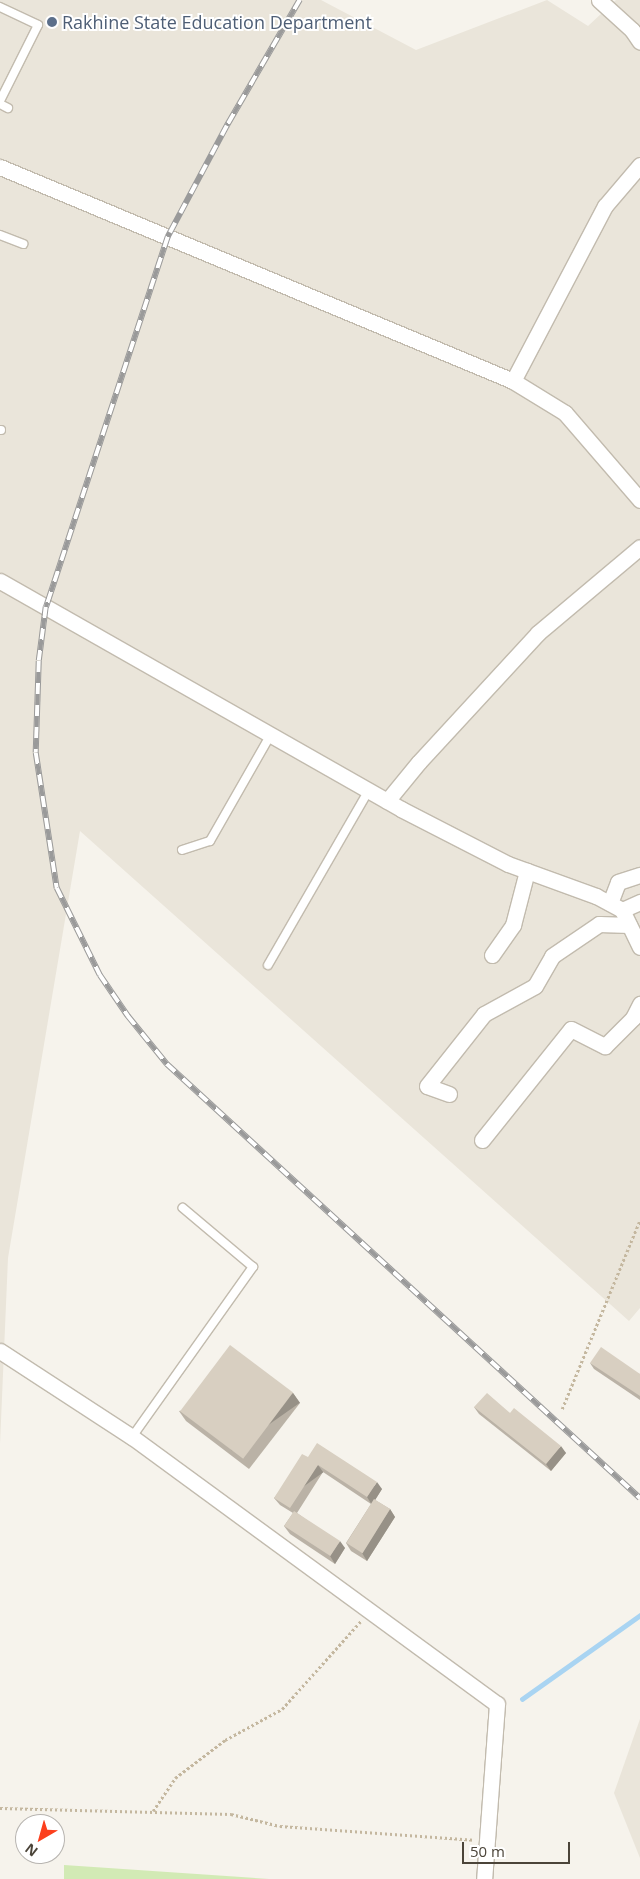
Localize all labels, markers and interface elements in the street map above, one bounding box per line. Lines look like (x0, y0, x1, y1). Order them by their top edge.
place label: Rakhine State Education Department (62, 11, 372, 33)
marker: Rakhine State Education Department (46, 16, 58, 28)
north arrow (15, 1814, 65, 1864)
scale bar (465, 1832, 572, 1864)
text: N (21, 1839, 41, 1861)
text: 50 m (470, 1841, 505, 1861)

